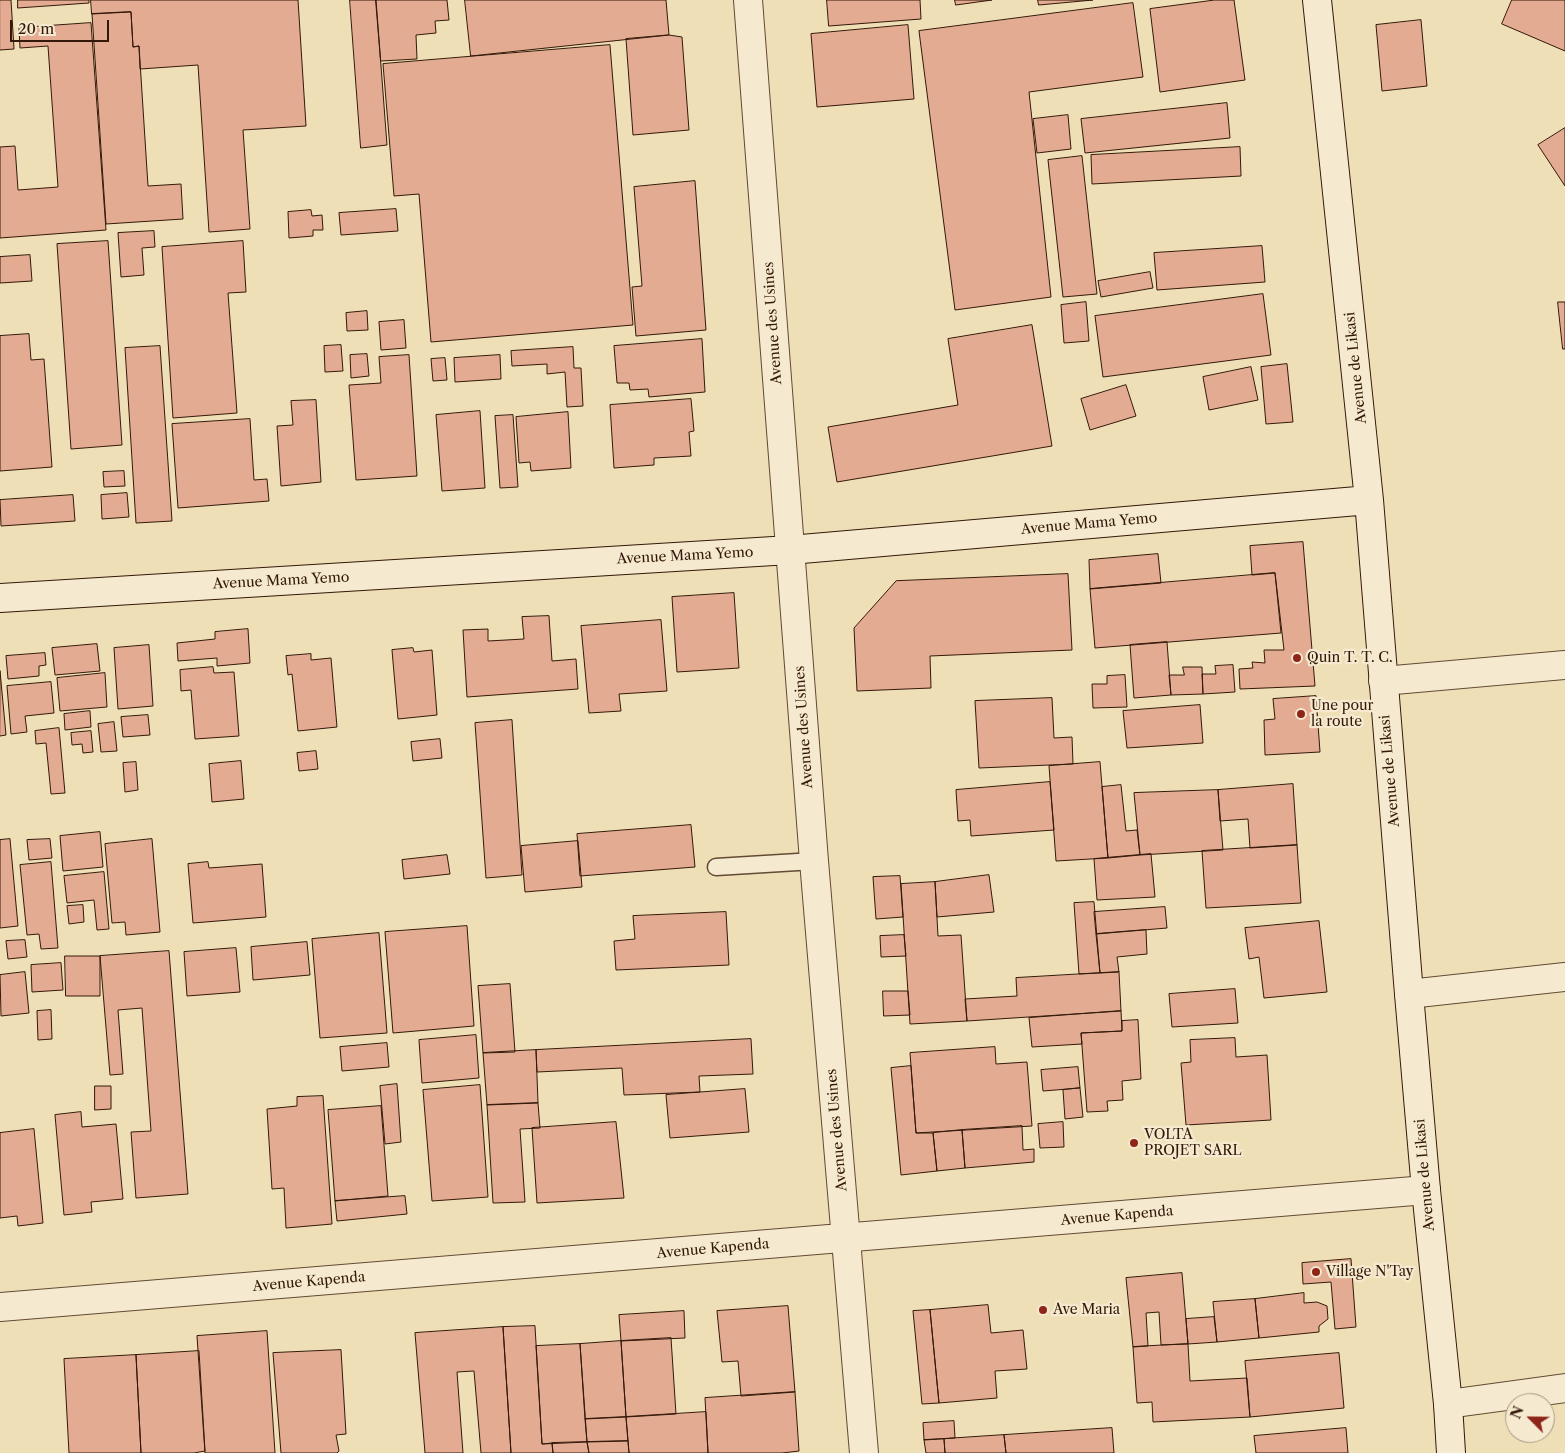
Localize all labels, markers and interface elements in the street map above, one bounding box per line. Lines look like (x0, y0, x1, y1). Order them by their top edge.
scale bar (12, 10, 111, 42)
text: 20 m (18, 19, 54, 38)
street label: Avenue des Usines (760, 261, 786, 385)
street label: Avenue de Likasi (1342, 311, 1370, 425)
street label: Avenue Mama Yemo (1020, 510, 1158, 538)
street label: Avenue Mama Yemo (616, 544, 754, 568)
street label: Avenue Mama Yemo (212, 569, 350, 593)
place label: Quin T. T. C. (1307, 650, 1393, 666)
marker: Quin T. T. C. (1291, 652, 1303, 664)
street label: Avenue des Usines (791, 665, 817, 789)
place label: Une pour la route (1311, 698, 1374, 730)
marker: Une pour la route (1295, 708, 1307, 720)
street label: Avenue de Likasi (1377, 714, 1403, 828)
street label: Avenue des Usines (823, 1068, 851, 1192)
street label: Avenue de Likasi (1412, 1118, 1438, 1232)
place label: VOLTA PROJET SARL (1144, 1127, 1242, 1160)
marker: VOLTA PROJET SARL (1128, 1137, 1140, 1149)
street label: Avenue Kapenda (1060, 1203, 1174, 1229)
street label: Avenue Kapenda (656, 1236, 770, 1262)
place label: Village N'Tay (1326, 1264, 1414, 1280)
marker: Village N'Tay (1310, 1266, 1322, 1278)
street label: Avenue Kapenda (252, 1269, 366, 1295)
place label: Ave Maria (1053, 1302, 1120, 1318)
marker: Ave Maria (1037, 1304, 1049, 1316)
north arrow (1505, 1393, 1555, 1443)
text: N (1506, 1403, 1528, 1422)

